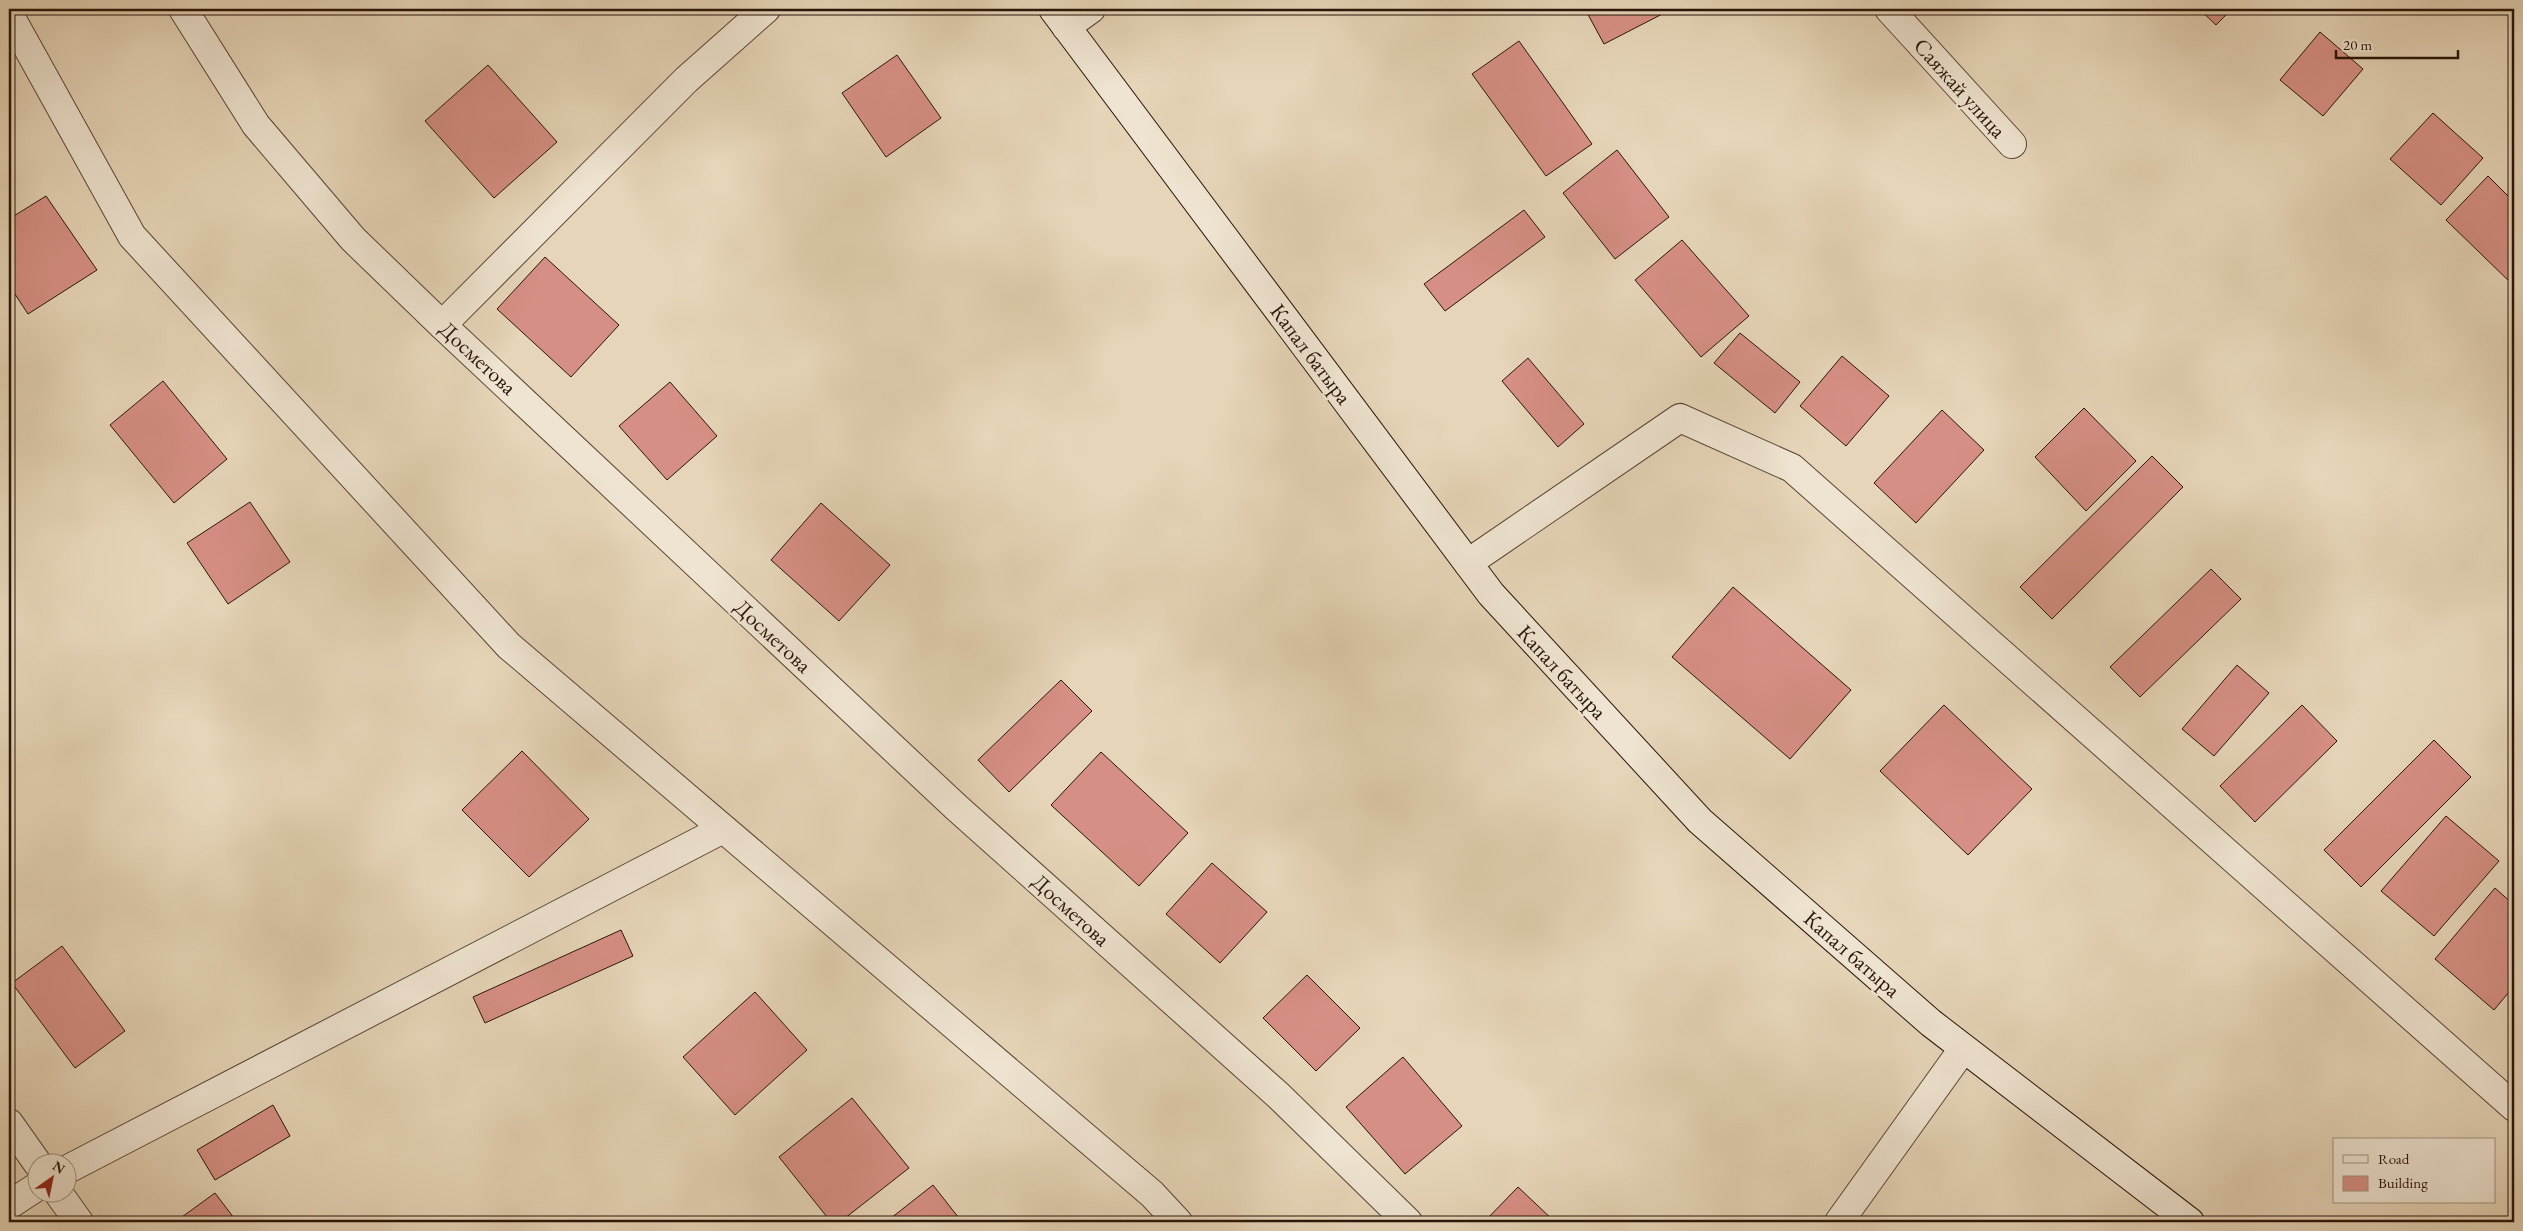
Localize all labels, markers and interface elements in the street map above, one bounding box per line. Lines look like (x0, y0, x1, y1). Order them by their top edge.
scale bar (2336, 28, 2458, 60)
street label: Саяжай улица (1907, 32, 2013, 144)
text: 20 m (2343, 35, 2372, 54)
street label: Капал батыра (1264, 298, 1359, 410)
street label: Досметова (433, 315, 523, 401)
street label: Досметова (728, 593, 818, 679)
street label: Капал батыра (1511, 619, 1613, 726)
street label: Досметова (1026, 867, 1116, 953)
street label: Капал батыра (1798, 904, 1907, 1004)
legend (2333, 1138, 2496, 1204)
text: Road (2378, 1149, 2410, 1168)
north arrow (28, 1154, 78, 1204)
text: N (49, 1156, 69, 1178)
text: Building (2378, 1173, 2428, 1192)

